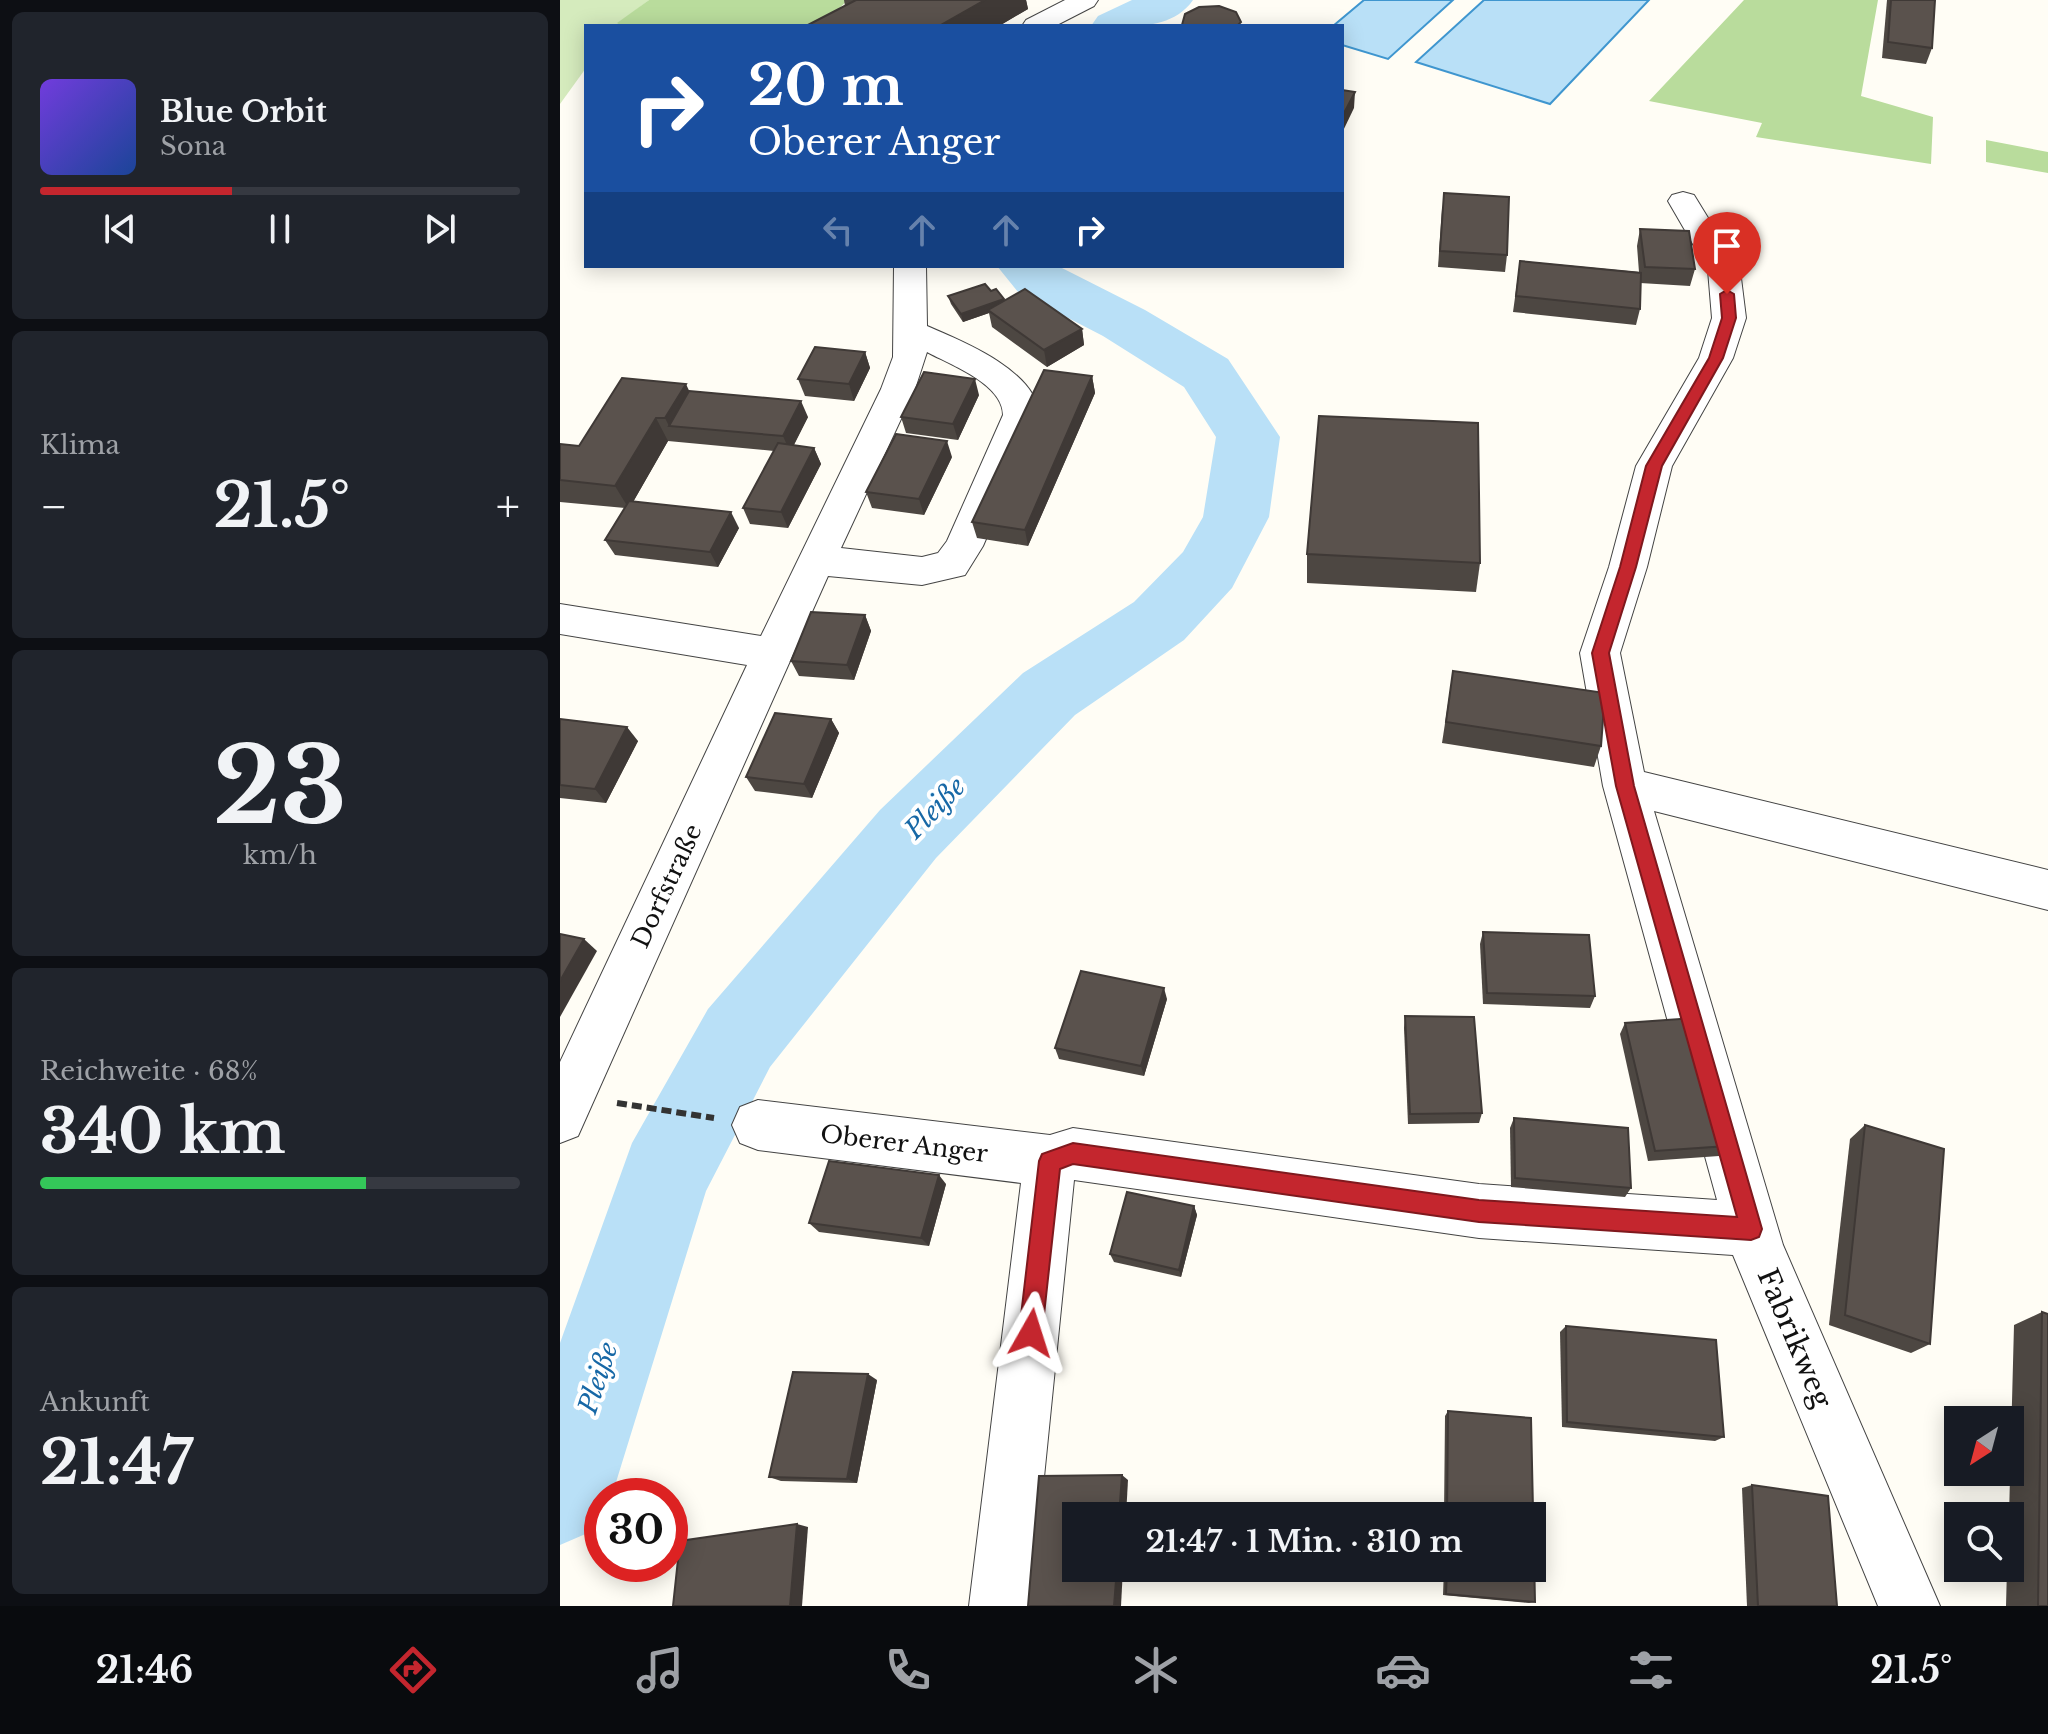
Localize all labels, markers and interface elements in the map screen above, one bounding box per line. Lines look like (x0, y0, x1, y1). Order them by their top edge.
text: 20 m (748, 51, 904, 120)
icon: right (616, 56, 720, 160)
text: Blue Orbit (160, 93, 327, 130)
text: Oberer Anger (748, 120, 1001, 165)
text: Sona (160, 130, 226, 162)
icon: previous (98, 207, 142, 251)
icon: pause (258, 207, 302, 251)
icon: next (418, 207, 462, 251)
icon: left (816, 208, 860, 252)
icon: ahead (900, 208, 944, 252)
icon: ahead (984, 208, 1028, 252)
icon: right (1068, 208, 1112, 252)
pin (1693, 212, 1761, 294)
icon: arrive (1705, 224, 1749, 268)
text: Klima (40, 429, 120, 461)
text: 21.5° (214, 469, 350, 543)
text: − (40, 479, 68, 534)
text: + (496, 479, 520, 534)
text: 23 (213, 722, 347, 851)
water label: Pleiße (897, 770, 972, 846)
street label: Dorfstraße (625, 819, 708, 952)
text: km/h (243, 839, 317, 871)
text: Reichweite · 68% (40, 1055, 258, 1087)
text: 340 km (40, 1095, 286, 1169)
street label: Oberer Anger (819, 1119, 990, 1168)
street label: Fabrikweg (1750, 1263, 1840, 1414)
position arrow (989, 1291, 1073, 1375)
water label: Pleiße (571, 1338, 625, 1419)
text: Ankunft (40, 1386, 150, 1418)
north arrow (1944, 1406, 2024, 1486)
map controls (1944, 1406, 2024, 1582)
text: 21:47 (40, 1426, 193, 1500)
speed limit sign: 30 (584, 1478, 688, 1582)
button: search (1944, 1502, 2024, 1582)
text: 21:47 · 1 Min. · 310 m (1145, 1523, 1463, 1560)
icon: directions (385, 1642, 441, 1698)
icon: music (632, 1642, 688, 1698)
icon: phone (880, 1642, 936, 1698)
icon: climate (1128, 1642, 1184, 1698)
icon: car (1375, 1642, 1431, 1698)
icon: filters (1623, 1642, 1679, 1698)
text: 21:46 (96, 1648, 193, 1693)
text: 21.5° (1870, 1648, 1952, 1693)

